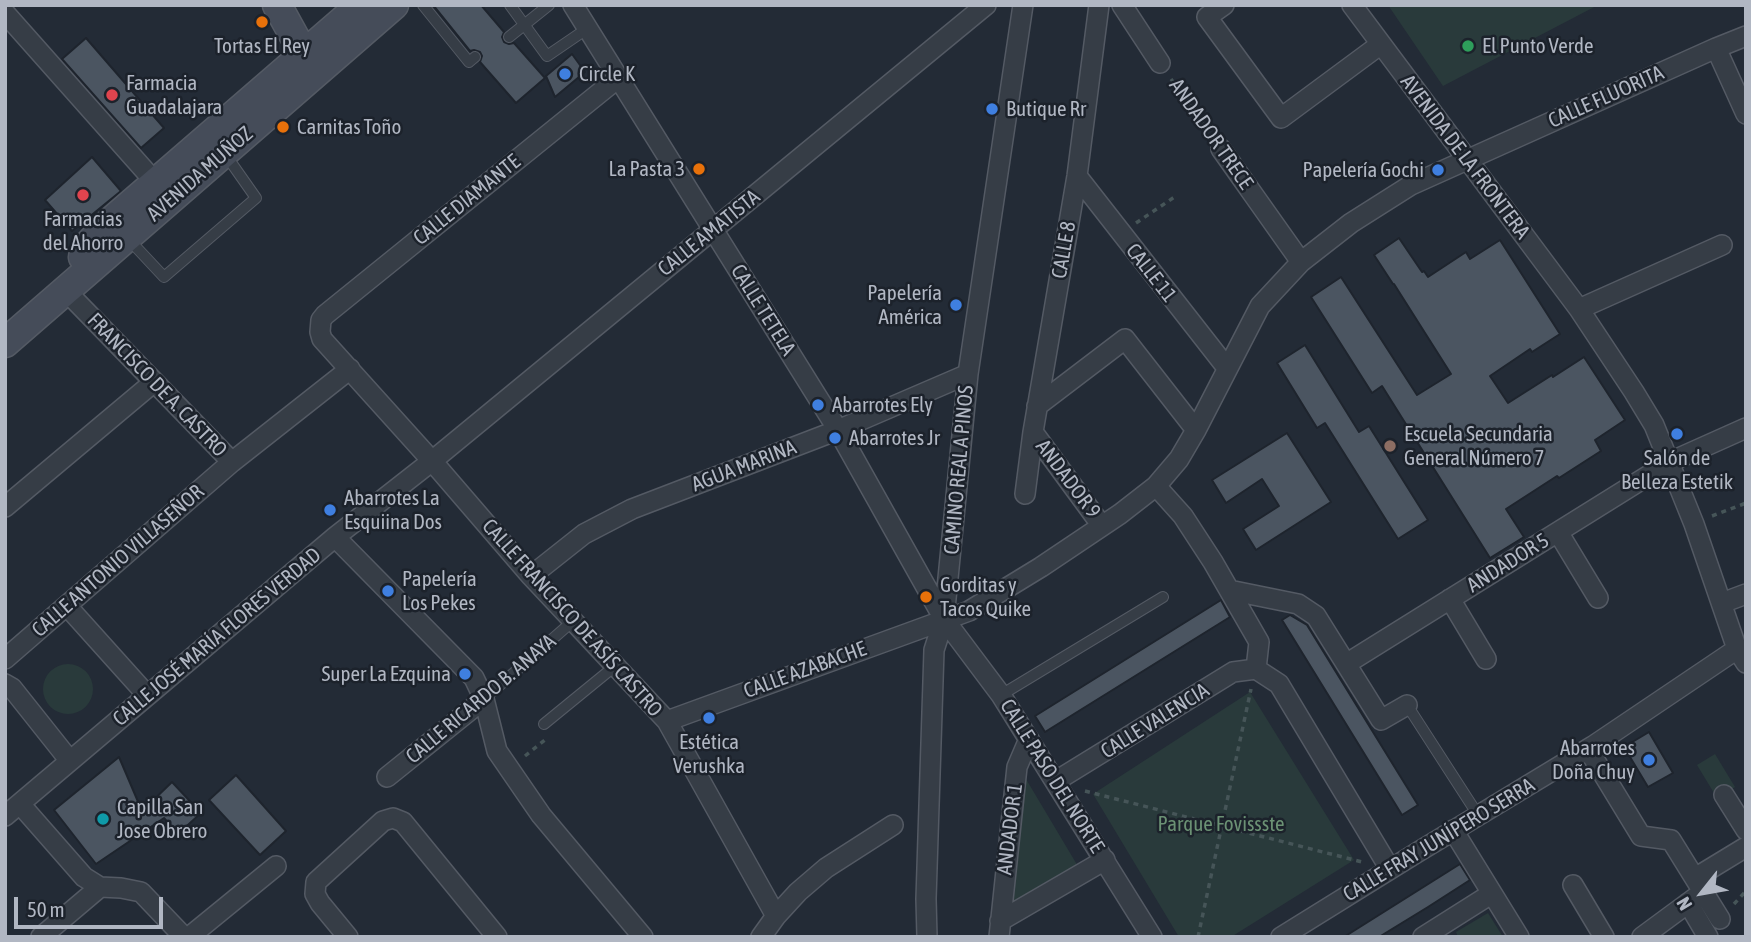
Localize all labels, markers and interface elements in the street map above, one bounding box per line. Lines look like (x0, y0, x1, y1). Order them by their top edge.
marker: Tortas El Rey (254, 14, 270, 30)
place label: Tortas El Rey (214, 33, 310, 59)
place label: El Punto Verde (1482, 33, 1593, 59)
marker: El Punto Verde (1460, 38, 1476, 54)
street label: CALLE FLUORITA (1544, 60, 1668, 134)
place label: Circle K (579, 61, 635, 87)
marker: Circle K (557, 66, 573, 82)
place label: Farmacia Guadalajara (126, 70, 222, 120)
street label: AVENIDA DE LA FRONTERA (1395, 70, 1535, 244)
street label: ANDADOR TRECE (1164, 74, 1258, 194)
marker: Farmacia Guadalajara (104, 87, 120, 103)
place label: Butique Rr (1006, 96, 1086, 122)
marker: Butique Rr (984, 101, 1000, 117)
place label: Carnitas Toño (297, 114, 401, 140)
marker: Carnitas Toño (275, 119, 291, 135)
street label: AVENIDA MUÑOZ (142, 121, 258, 227)
street label: CALLE DIAMANTE (409, 149, 525, 251)
place label: La Pasta 3 (609, 156, 685, 182)
place label: Papelería Gochi (1303, 157, 1424, 183)
marker: La Pasta 3 (691, 161, 707, 177)
marker: Papelería Gochi (1430, 162, 1446, 178)
street label: CALLE AMATISTA (653, 184, 765, 282)
marker: Farmacias del Ahorro (75, 187, 91, 203)
place label: Farmacias del Ahorro (43, 206, 123, 256)
street label: CALLE 8 (1047, 219, 1081, 281)
street label: CALLE 11 (1120, 239, 1182, 307)
street label: CALLE TETELA (725, 260, 801, 360)
place label: Papelería América (867, 280, 942, 330)
marker: Papelería América (948, 297, 964, 313)
street label: FRANCISCO DE A. CASTRO (82, 308, 232, 462)
street label: CAMINO REAL A PINOS (939, 384, 979, 556)
place label: Abarrotes Ely (832, 392, 933, 418)
marker: Abarrotes Ely (810, 397, 826, 413)
place label: Escuela Secundaria General Número 7 (1404, 421, 1553, 471)
place label: Abarrotes Jr (849, 425, 940, 451)
marker: Salón de Belleza Estetik (1669, 426, 1685, 442)
marker: Abarrotes Jr (827, 430, 843, 446)
street label: AGUA MARINA (688, 435, 800, 497)
street label: ANDADOR 9 (1030, 435, 1106, 523)
marker: Escuela Secundaria General Número 7 (1382, 438, 1398, 454)
place label: Salón de Belleza Estetik (1621, 445, 1733, 495)
street label: CALLE ANTONIO VILLASEÑOR (27, 479, 209, 643)
place label: Abarrotes La Esquiina Dos (344, 485, 442, 535)
marker: Abarrotes La Esquiina Dos (322, 502, 338, 518)
street label: CALLE FRANCISCO DE ASÍS CASTRO (477, 514, 667, 722)
street label: ANDADOR 5 (1462, 528, 1554, 598)
street label: CALLE JOSÉ MARÍA FLORES VERDAD (108, 543, 326, 731)
place label: Papelería Los Pekes (402, 566, 477, 616)
place label: Gorditas y Tacos Quike (940, 572, 1031, 622)
marker: Papelería Los Pekes (380, 583, 396, 599)
marker: Gorditas y Tacos Quike (918, 589, 934, 605)
street label: CALLE RICARDO B. ANAYA (401, 629, 561, 769)
street label: CALLE AZABACHE (740, 636, 870, 704)
place label: Super La Ezquina (322, 661, 451, 687)
marker: Super La Ezquina (457, 666, 473, 682)
street label: CALLE VALENCIA (1096, 678, 1214, 764)
street label: CALLE PASO DEL NORTE (995, 694, 1109, 858)
marker: Estética Verushka (701, 710, 717, 726)
place label: Estética Verushka (673, 729, 745, 779)
place label: Abarrotes Doña Chuy (1552, 735, 1635, 785)
marker: Abarrotes Doña Chuy (1641, 752, 1657, 768)
street label: CALLE FRAY JUNÍPERO SERRA (1339, 773, 1539, 907)
street label: ANDADOR 1 (992, 782, 1028, 876)
place label: Capilla San Jose Obrero (117, 794, 207, 844)
marker: Capilla San Jose Obrero (95, 811, 111, 827)
park label: Parque Fovissste (1157, 811, 1285, 837)
north arrow (1667, 858, 1737, 928)
scale bar (18, 883, 166, 927)
text: N (1672, 893, 1696, 914)
text: 50 m (27, 897, 65, 921)

